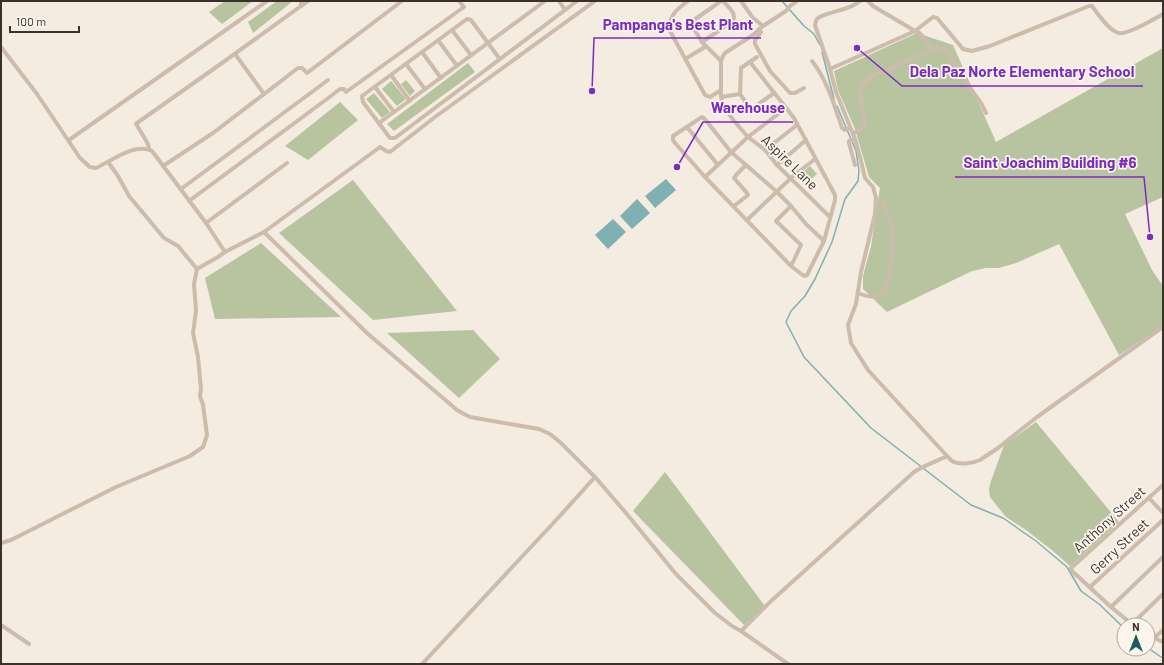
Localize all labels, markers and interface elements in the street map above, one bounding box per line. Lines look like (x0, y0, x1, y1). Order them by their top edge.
scale bar (10, 8, 79, 34)
callout: Pampanga's Best Plant (594, 11, 761, 38)
text: 100 m (16, 14, 46, 28)
text: Pampanga's Best Plant (603, 15, 754, 33)
callout: Dela Paz Norte Elementary School (902, 59, 1143, 86)
text: Dela Paz Norte Elementary School (910, 62, 1134, 80)
callout: Warehouse (703, 95, 793, 122)
text: Warehouse (711, 98, 785, 116)
street label: Aspire Lane (758, 131, 822, 193)
callout: Saint Joachim Building #6 (955, 150, 1144, 177)
text: Saint Joachim Building #6 (963, 153, 1137, 171)
street label: Anthony Street (1069, 482, 1149, 556)
street label: Gerry Street (1086, 515, 1152, 577)
north arrow (1116, 617, 1156, 657)
text: N (1132, 620, 1140, 633)

